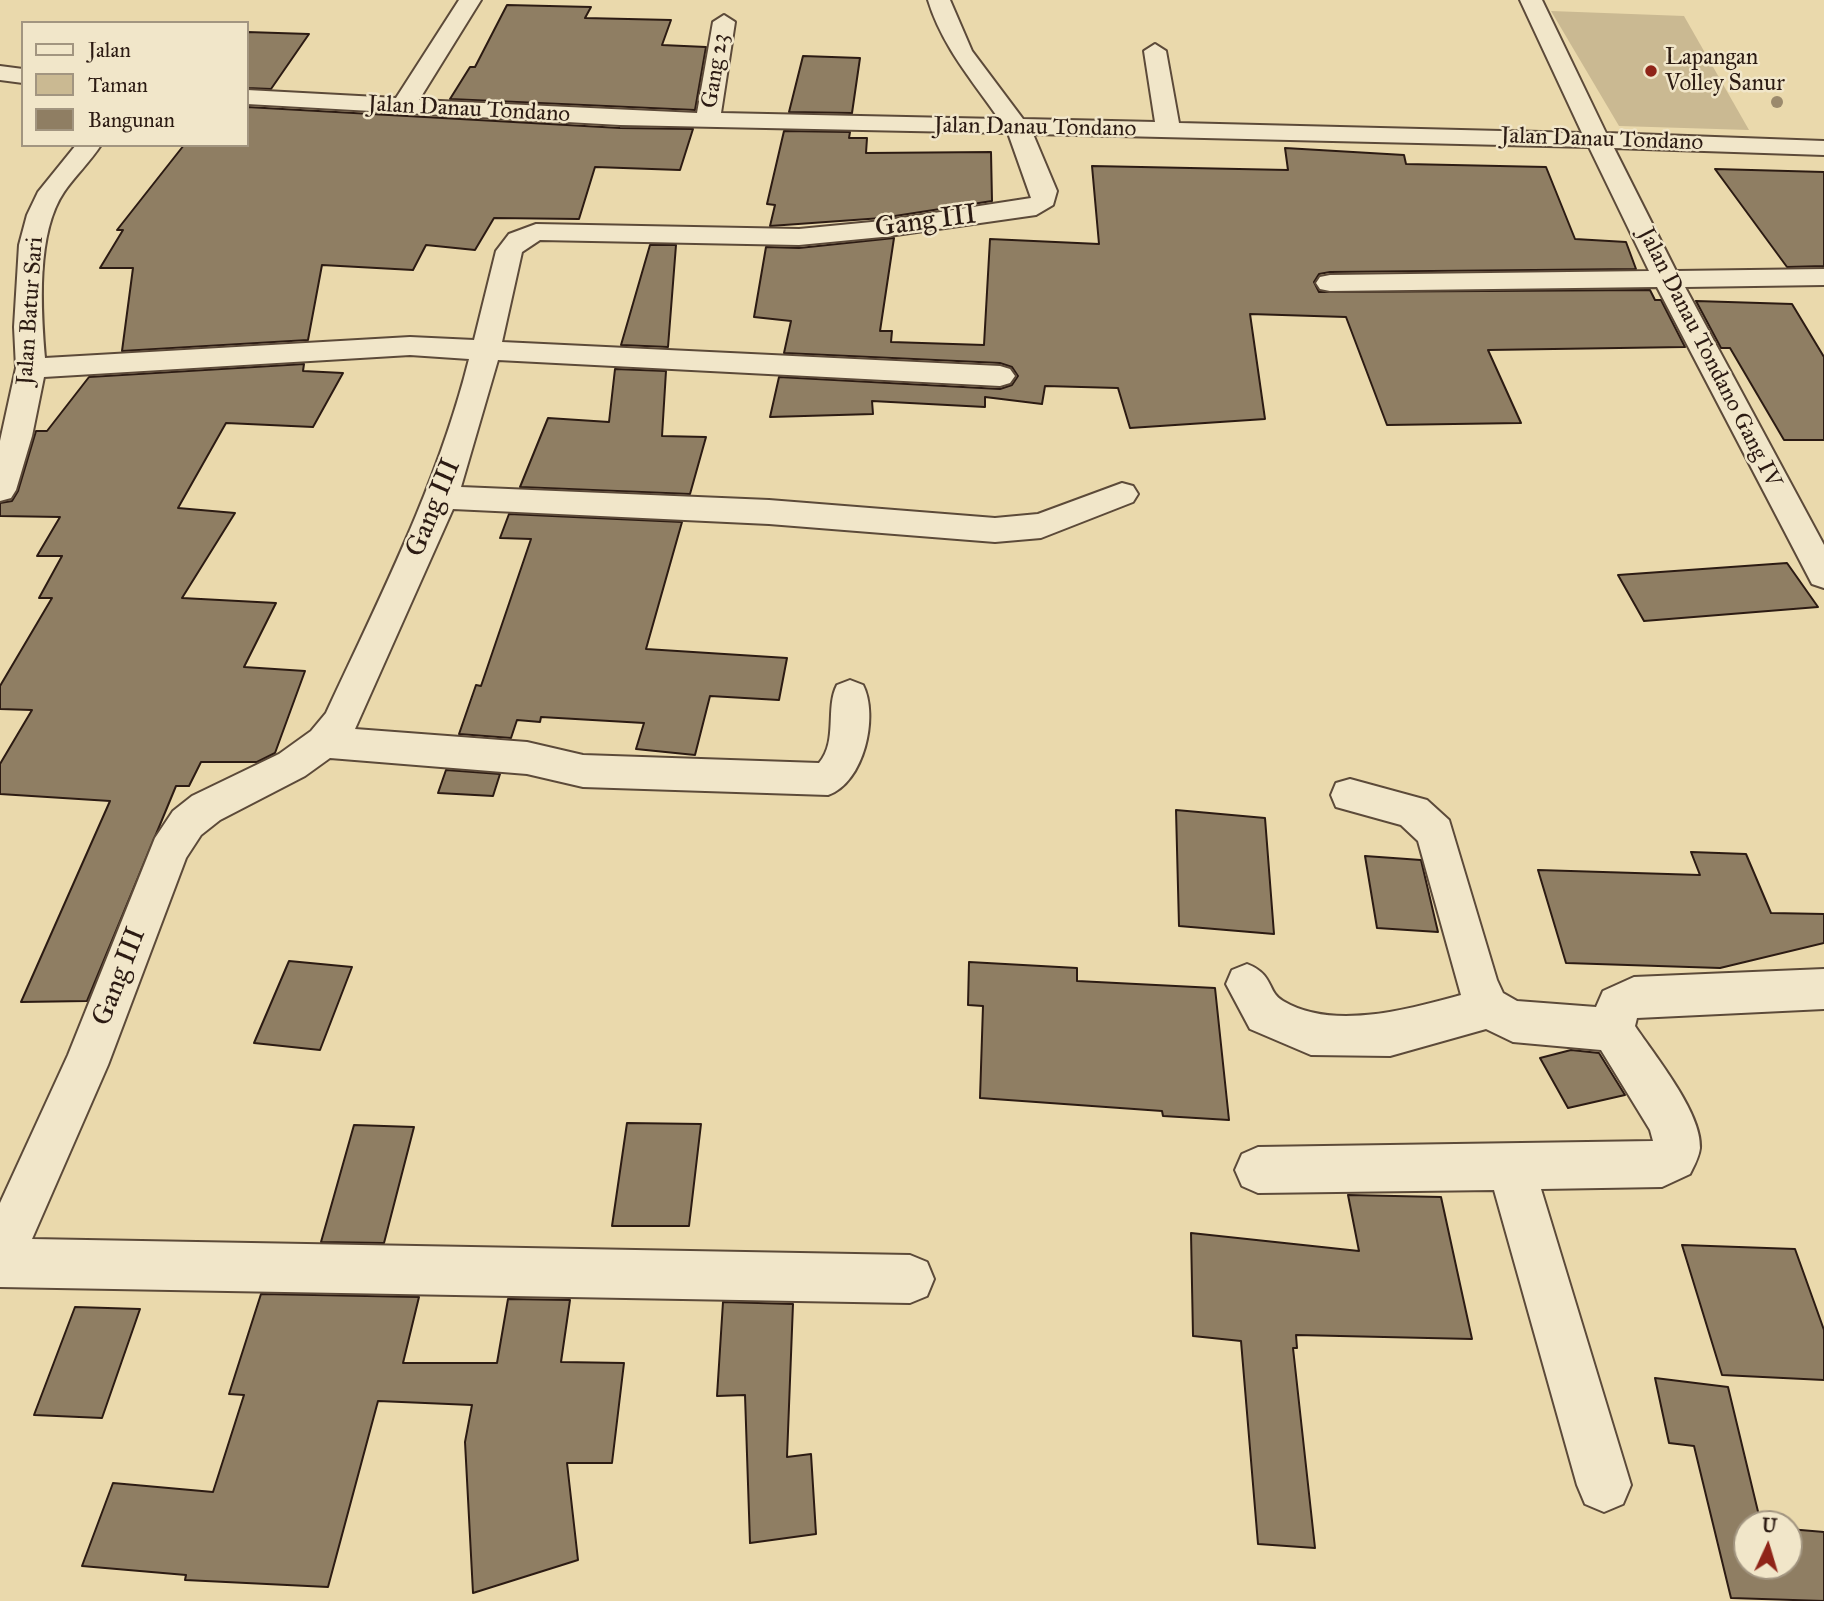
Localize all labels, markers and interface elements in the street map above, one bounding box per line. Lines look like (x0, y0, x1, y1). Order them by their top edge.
legend (21, 21, 248, 147)
street label: Gang 23 (696, 32, 736, 110)
text: Jalan (88, 37, 131, 63)
place label: Lapangan Volley Sanur (1665, 44, 1785, 98)
marker: Lapangan Volley Sanur (1643, 63, 1659, 79)
text: Taman (88, 72, 148, 98)
street label: Jalan Danau Tondano (367, 91, 571, 129)
text: Bangunan (88, 107, 175, 133)
street label: Jalan Danau Tondano (934, 112, 1136, 144)
street label: Jalan Danau Tondano (1500, 123, 1704, 157)
street label: Gang III (873, 198, 979, 246)
street label: Jalan Danau Tondano Gang IV (1631, 223, 1787, 493)
street label: Jalan Batur Sari (12, 236, 50, 386)
street label: Gang III (399, 454, 469, 562)
street label: Gang III (86, 923, 154, 1031)
north arrow (1733, 1510, 1803, 1580)
text: U (1761, 1514, 1778, 1538)

